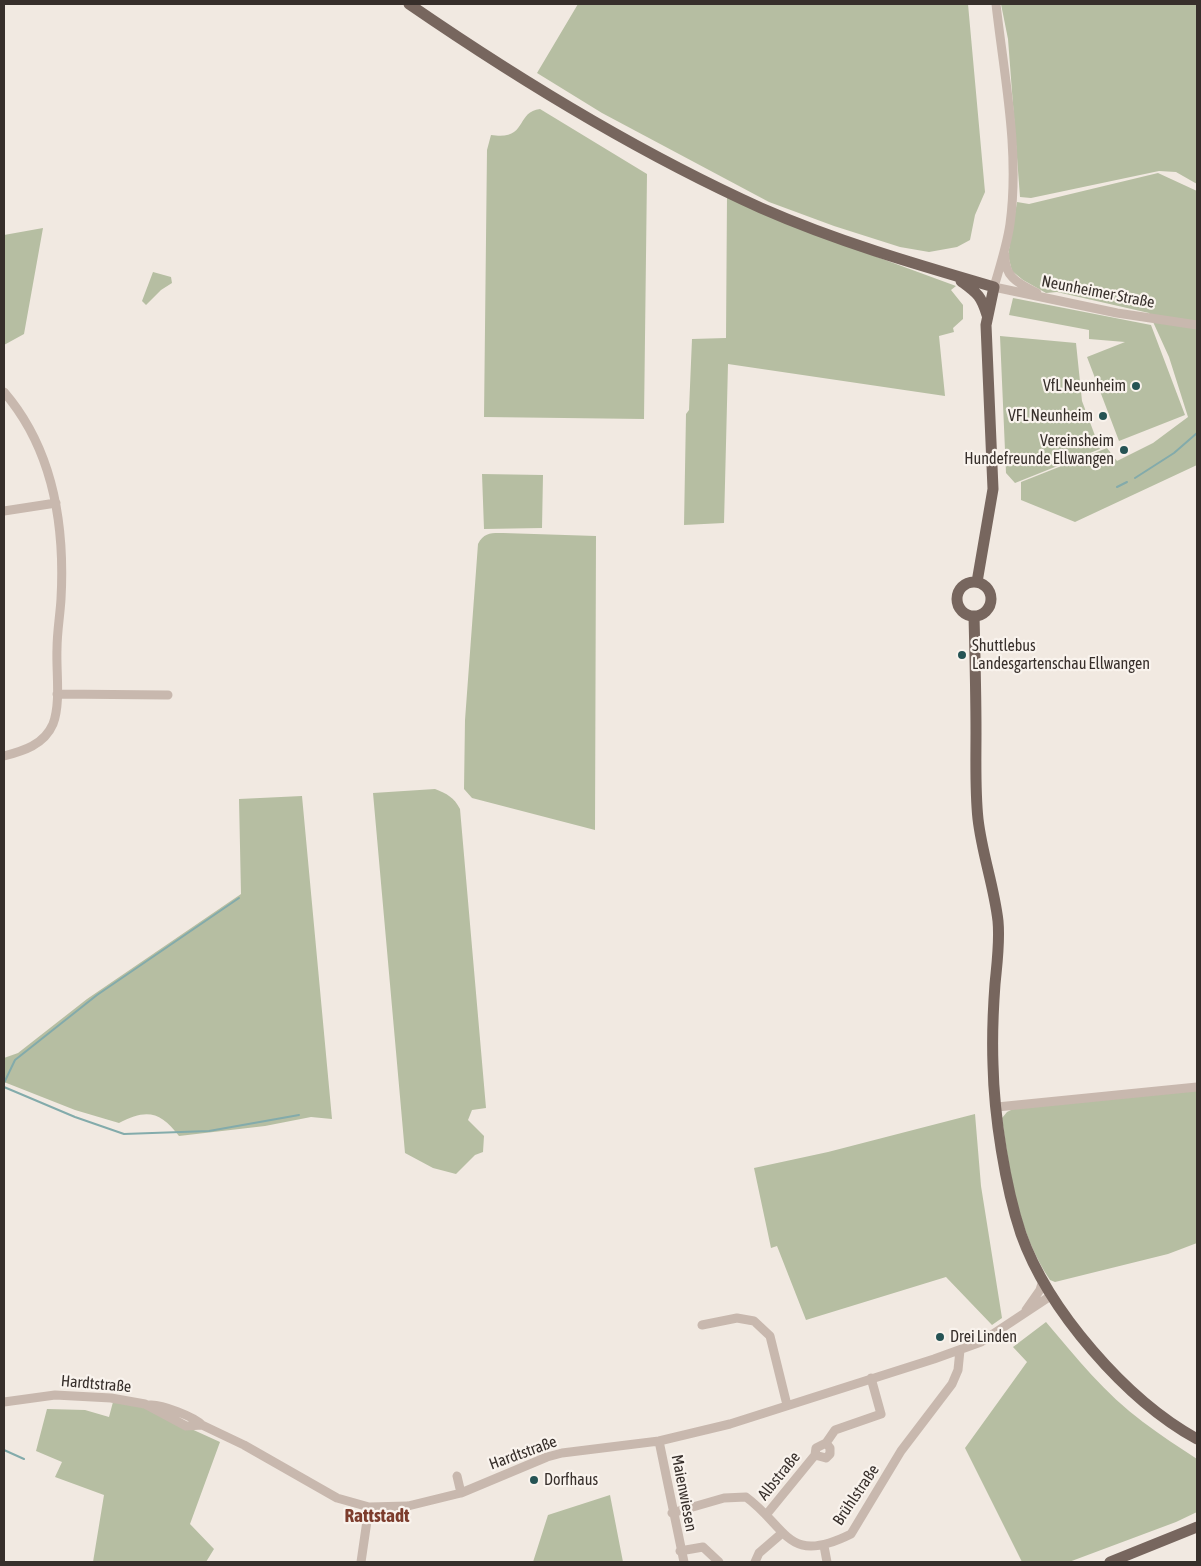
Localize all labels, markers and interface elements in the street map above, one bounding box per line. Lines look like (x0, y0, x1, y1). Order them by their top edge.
street label: Neunheimer Straße (1040, 272, 1156, 312)
place label: VfL Neunheim (1043, 376, 1126, 396)
marker: VfL Neunheim (1130, 380, 1142, 392)
place label: VFL Neunheim (1008, 406, 1093, 426)
marker: VFL Neunheim (1097, 410, 1109, 422)
place label: Vereinsheim Hundefreunde Ellwangen (964, 431, 1114, 469)
marker: Vereinsheim Hundefreunde Ellwangen (1118, 444, 1130, 456)
place label: Shuttlebus Landesgartenschau Ellwangen (972, 636, 1150, 674)
marker: Shuttlebus Landesgartenschau Ellwangen (956, 649, 968, 661)
place label: Drei Linden (950, 1327, 1017, 1347)
marker: Drei Linden (934, 1331, 946, 1343)
street label: Hardtstraße (60, 1371, 132, 1397)
street label: Hardtstraße (487, 1432, 559, 1474)
street label: Albstraße (754, 1448, 804, 1504)
street label: Maienwiesen (667, 1453, 701, 1533)
street label: Brühlstraße (829, 1461, 883, 1529)
place label: Dorfhaus (544, 1470, 598, 1490)
marker: Dorfhaus (528, 1474, 540, 1486)
district label: Rattstadt (345, 1505, 409, 1527)

